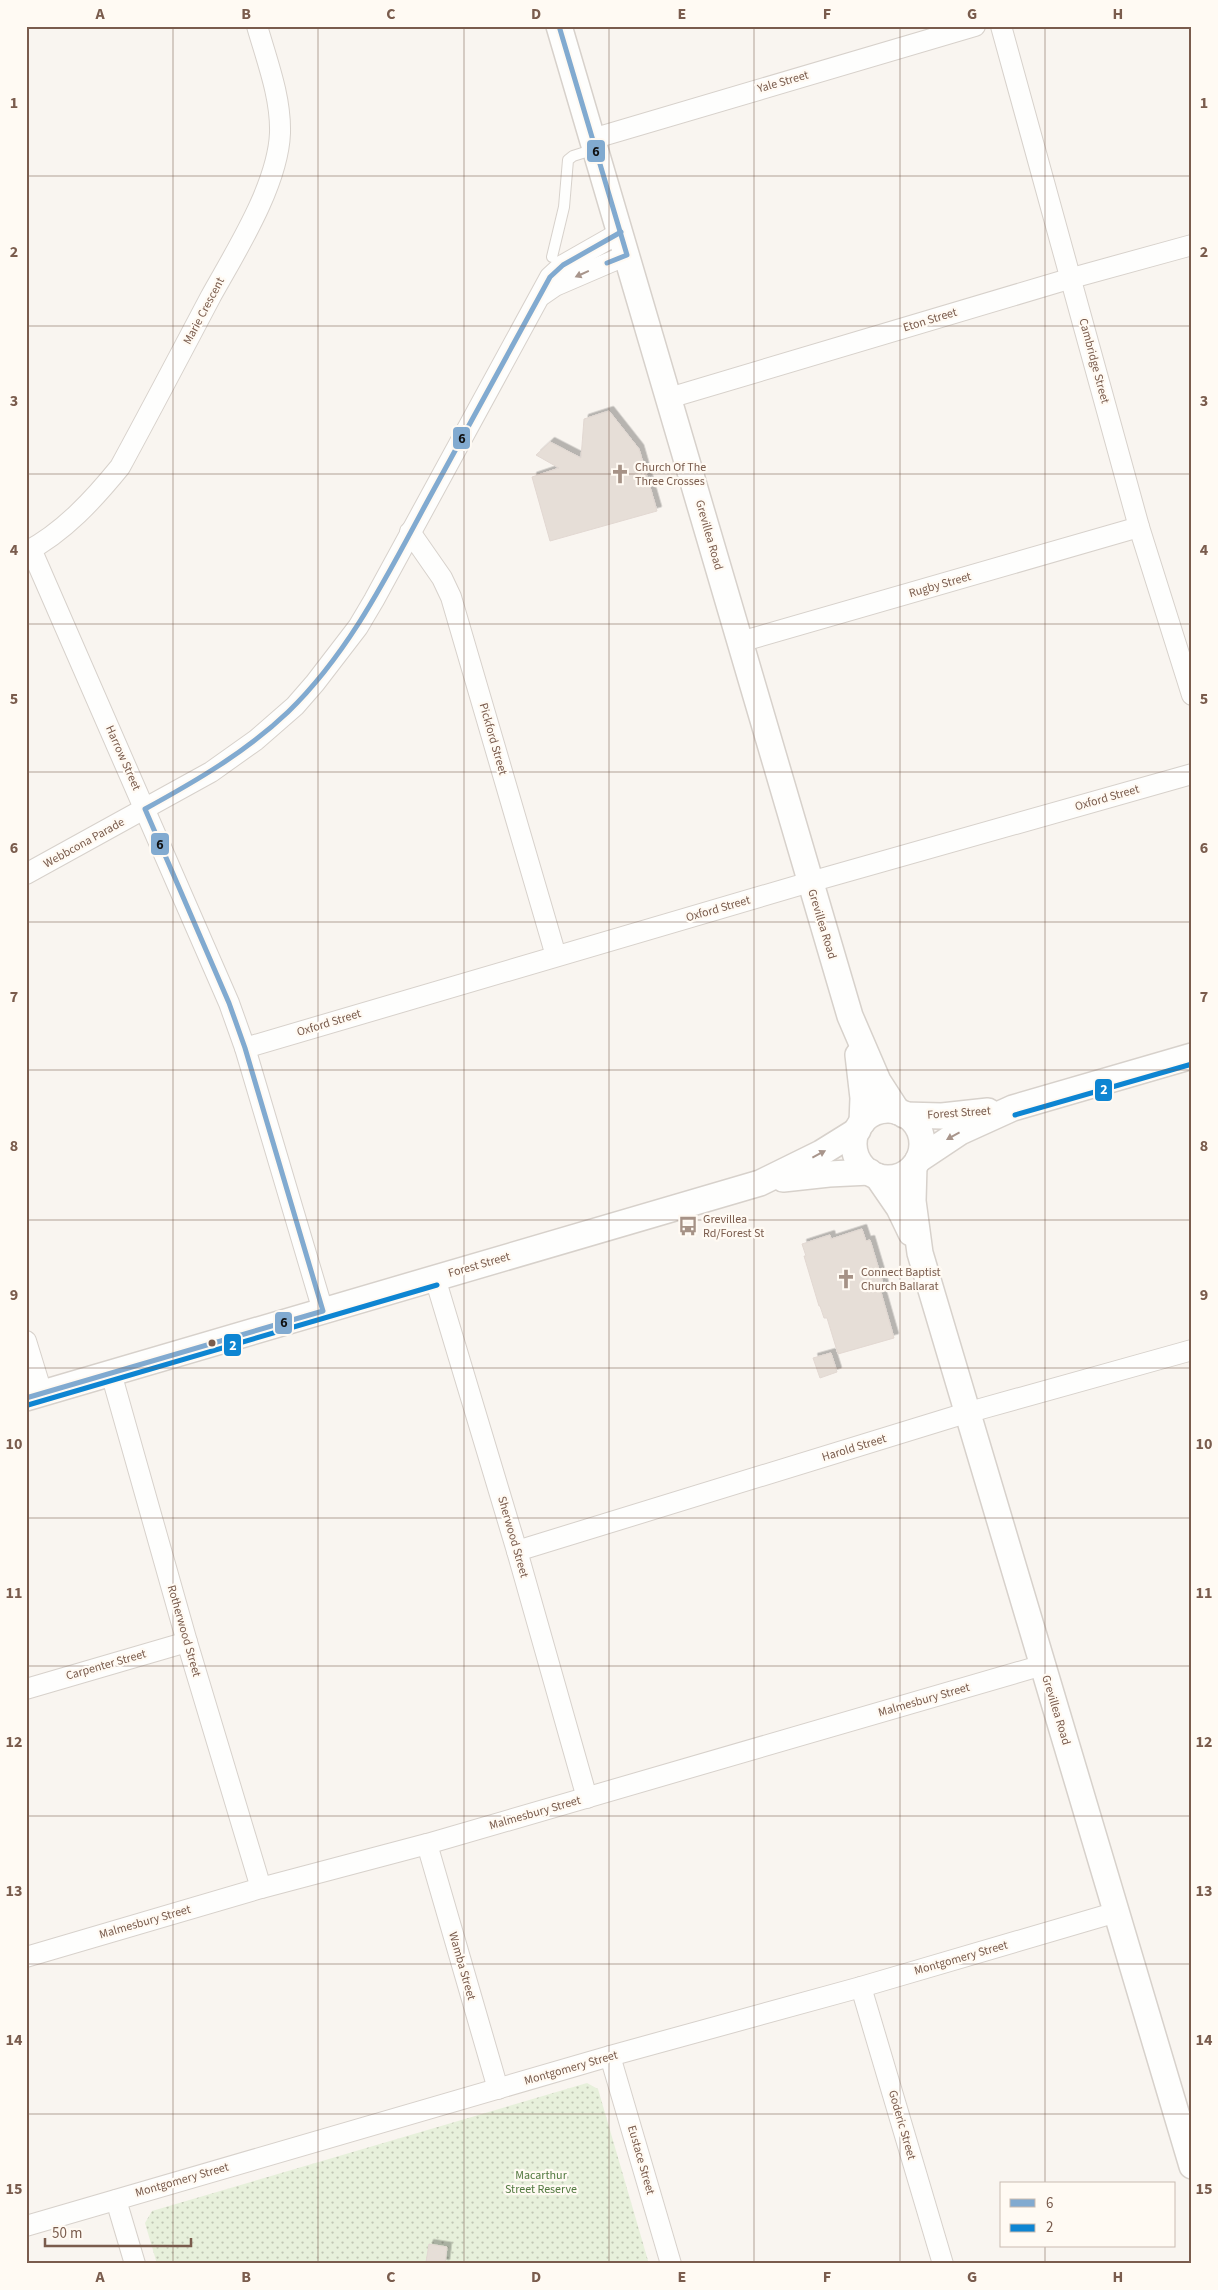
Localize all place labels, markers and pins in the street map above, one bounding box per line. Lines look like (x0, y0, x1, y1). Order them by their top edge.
place label: Church Of The Three Crosses (635, 459, 706, 490)
church icon: Church Of The Three Crosses (609, 463, 631, 485)
place label: Grevillea Rd/Forest St (703, 1211, 764, 1242)
bus stop icon: Grevillea Rd/Forest St (677, 1215, 699, 1237)
place label: Connect Baptist Church Ballarat (861, 1264, 941, 1295)
church icon: Connect Baptist Church Ballarat (835, 1268, 857, 1290)
unlabelled marker (207, 1338, 217, 1348)

